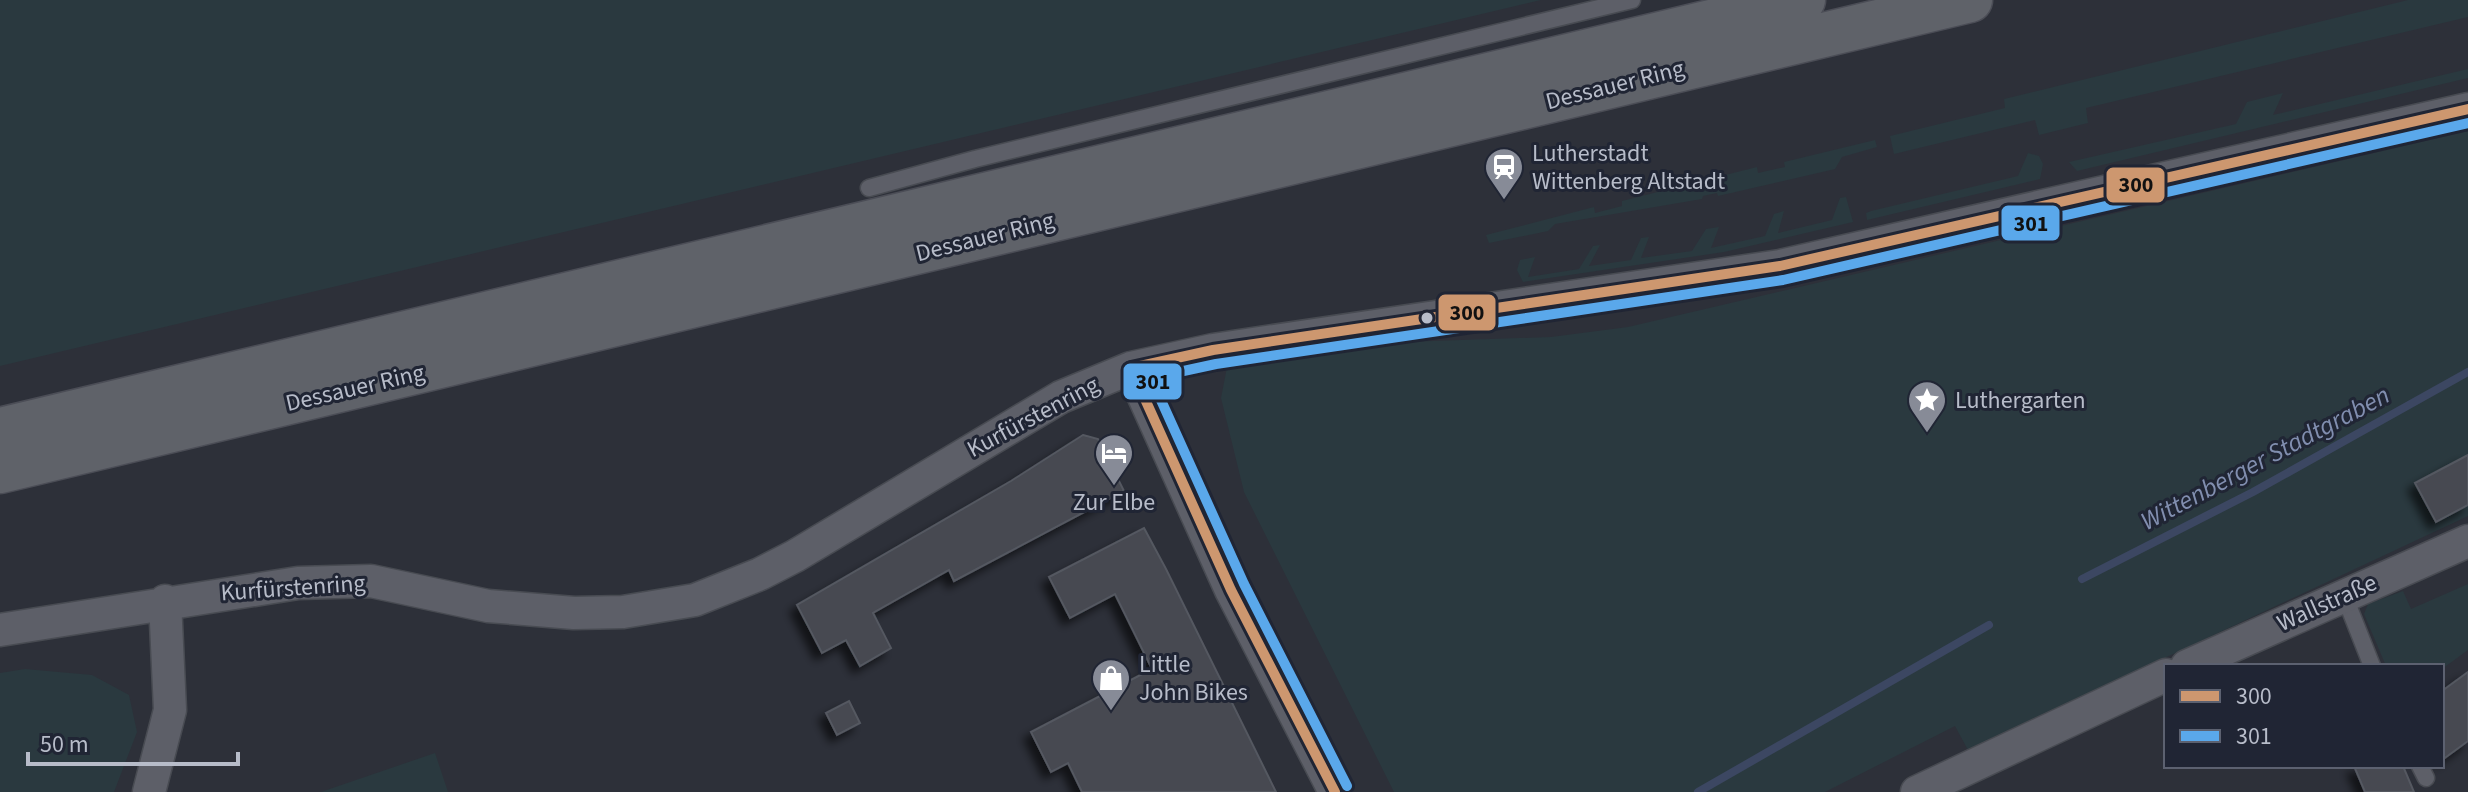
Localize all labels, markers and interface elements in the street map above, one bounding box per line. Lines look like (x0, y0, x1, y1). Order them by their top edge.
street label: Dessauer Ring (1542, 51, 1688, 119)
place label: Lutherstadt Wittenberg Altstadt (1532, 136, 1725, 199)
station icon: Lutherstadt Wittenberg Altstadt (1483, 146, 1525, 201)
line badge: 300 (2105, 166, 2166, 204)
text: 300 (2119, 169, 2153, 201)
street label: Dessauer Ring (912, 203, 1058, 271)
line badge: 301 (2000, 204, 2061, 242)
text: 301 (2014, 208, 2048, 240)
line badge: 300 (1437, 293, 1497, 332)
text: 300 (1450, 297, 1484, 329)
unlabelled marker (1419, 310, 1435, 326)
street label: Dessauer Ring (282, 355, 428, 421)
line badge: 301 (1122, 362, 1183, 401)
text: 301 (1136, 366, 1170, 398)
street label: Kurfürstenring (961, 367, 1105, 467)
water label: Wittenberger Stadtgraben (2134, 377, 2396, 539)
place icon: Luthergarten (1906, 379, 1948, 434)
place label: Luthergarten (1955, 383, 2086, 418)
hotel icon: Zur Elbe (1093, 432, 1135, 487)
place label: Zur Elbe (1073, 485, 1155, 520)
street label: Kurfürstenring (219, 565, 367, 611)
street label: Wallstraße (2271, 565, 2383, 641)
place label: Little John Bikes (1139, 647, 1248, 710)
shop icon: Little John Bikes (1090, 657, 1132, 712)
legend (2164, 664, 2444, 768)
text: 300 (2236, 679, 2272, 714)
scale bar (28, 716, 238, 766)
text: 301 (2236, 719, 2272, 754)
text: 50 m (40, 727, 89, 762)

